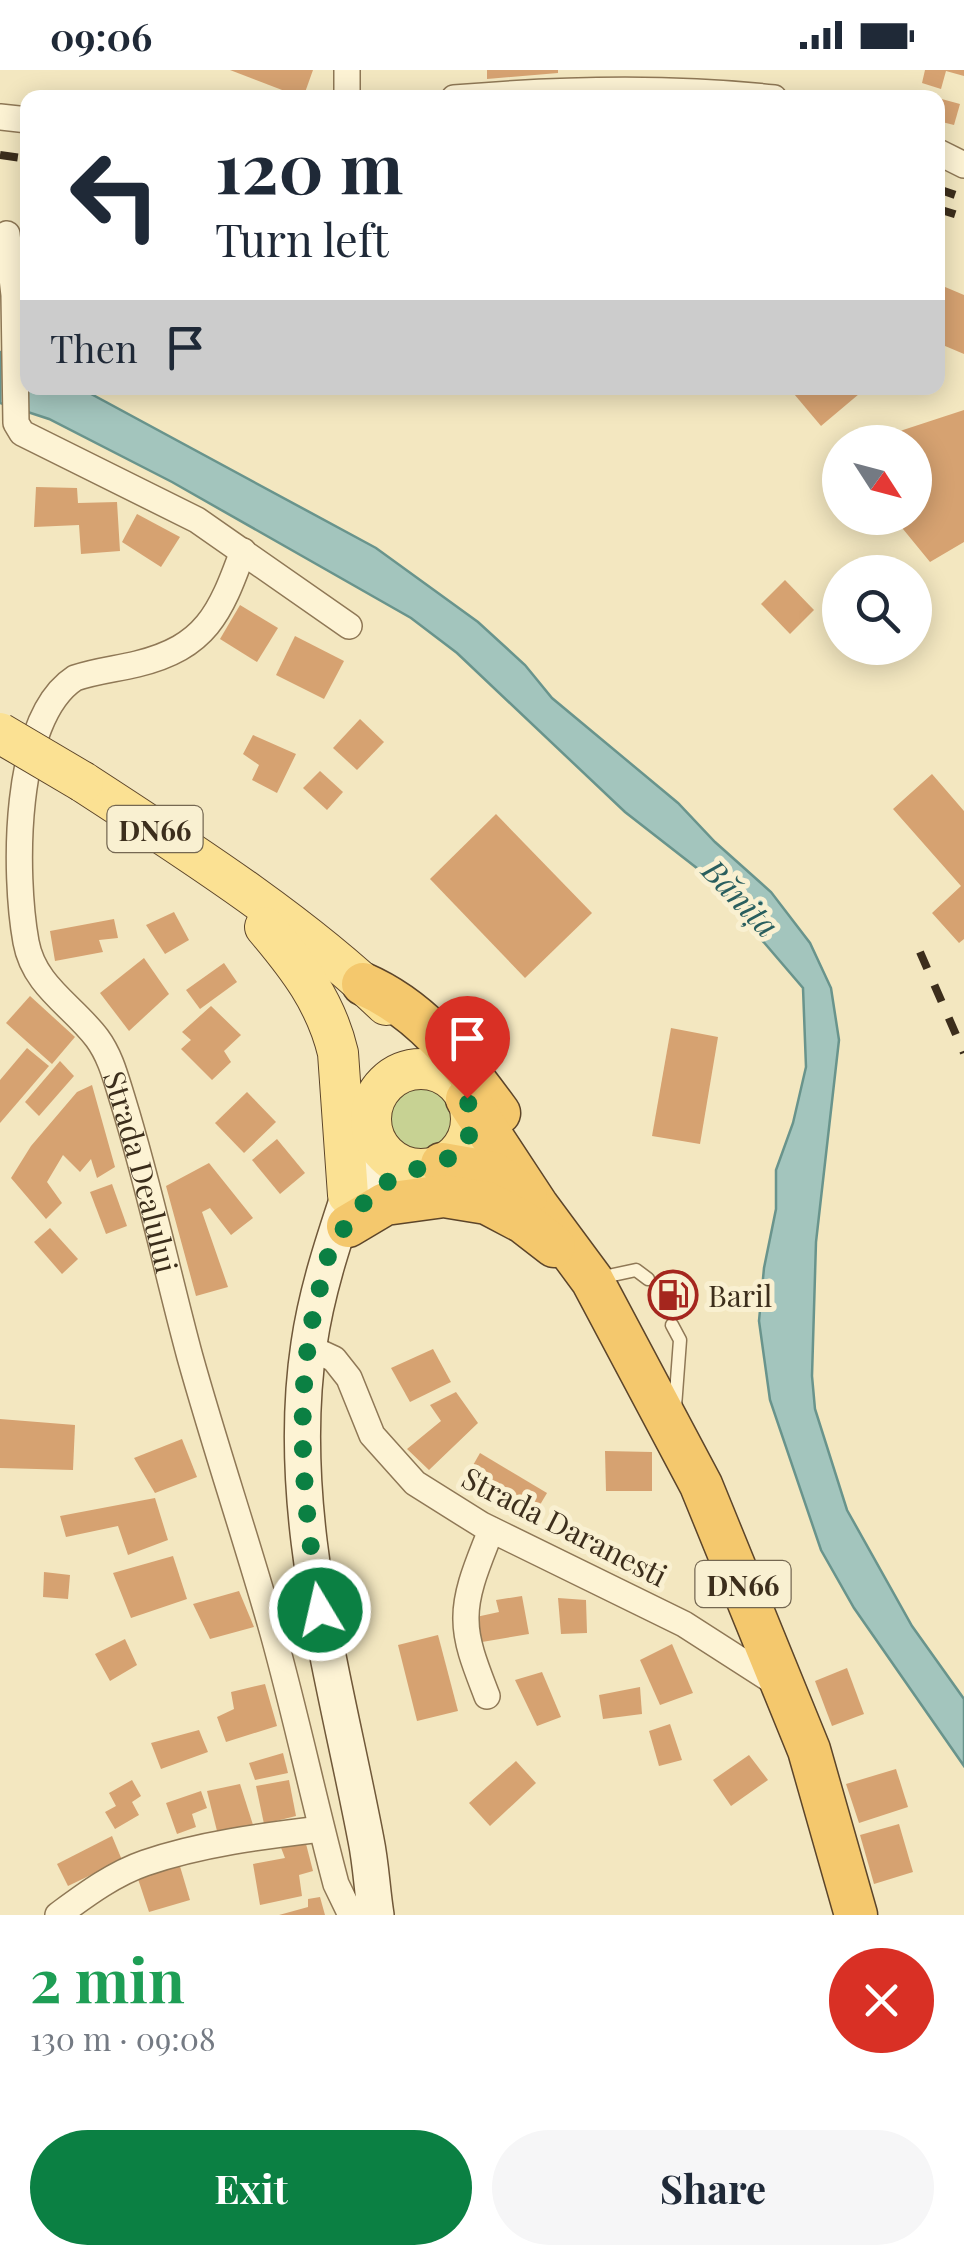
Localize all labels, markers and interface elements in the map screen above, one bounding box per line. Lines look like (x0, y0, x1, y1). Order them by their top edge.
text: 09:06 (50, 10, 152, 61)
text: 120 m (215, 118, 403, 212)
icon: left (50, 130, 180, 260)
text: Turn left (215, 208, 389, 268)
icon: arrive (158, 320, 213, 375)
text: Then (50, 322, 138, 373)
north arrow (822, 425, 932, 535)
map controls (822, 425, 932, 665)
button: search (822, 555, 932, 665)
road number: DN66 (108, 806, 202, 852)
water label: Bănița (692, 847, 790, 946)
pin (425, 996, 510, 1099)
icon: arrive (440, 1011, 495, 1066)
street label: Strada Dealului (95, 1066, 188, 1277)
fuel station icon: Baril (647, 1269, 699, 1321)
place label: Baril (708, 1275, 772, 1315)
street label: Strada Daranesti (456, 1457, 675, 1595)
position arrow (268, 1558, 372, 1662)
road number: DN66 (696, 1561, 790, 1607)
text: 2 min (30, 1938, 185, 2018)
button: close (829, 1948, 934, 2053)
text: 130 m · 09:08 (30, 2016, 216, 2059)
button: Exit (30, 2130, 472, 2245)
button: Share (492, 2130, 934, 2245)

